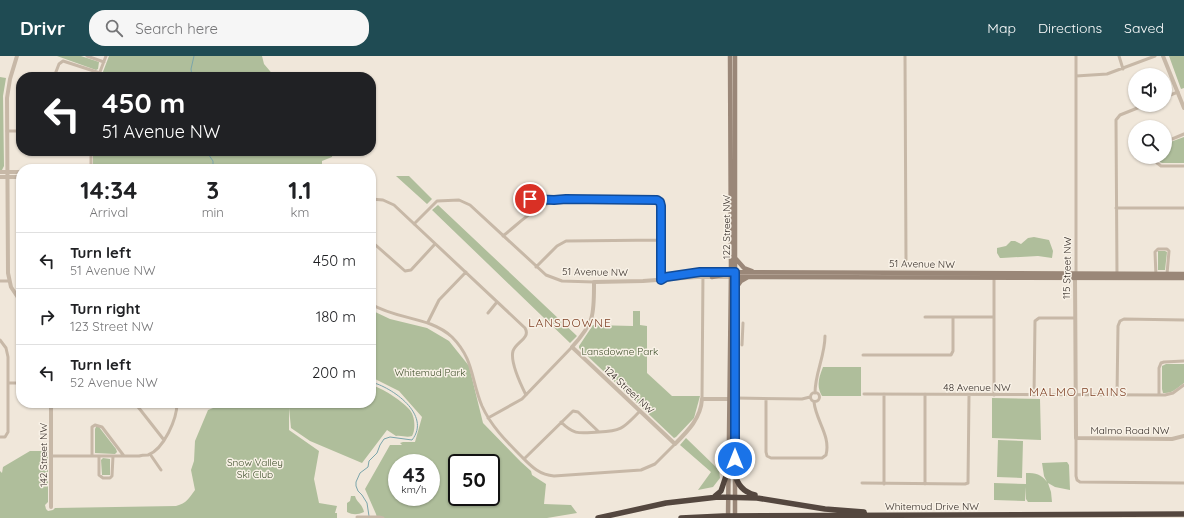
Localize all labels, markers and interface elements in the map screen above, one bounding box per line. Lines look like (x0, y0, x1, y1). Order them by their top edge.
search box (89, 10, 369, 46)
text: Drivr (20, 16, 65, 40)
icon: search (103, 17, 125, 39)
text: Search here (135, 19, 218, 38)
text: Map (987, 19, 1016, 37)
text: Directions (1038, 19, 1102, 37)
text: Saved (1124, 19, 1164, 37)
map controls (1128, 68, 1172, 164)
button: sound (1128, 68, 1172, 112)
text: 450 m (102, 85, 185, 120)
icon: left (36, 88, 88, 140)
text: 51 Avenue NW (102, 120, 220, 143)
button: search (1128, 120, 1172, 164)
text: 14:34 (80, 175, 137, 205)
text: 3 (206, 175, 219, 205)
text: 1.1 (288, 175, 312, 205)
pin (513, 182, 547, 216)
icon: arrive (519, 188, 541, 210)
street label: 122 Street NW (720, 194, 733, 259)
text: Arrival (89, 204, 128, 220)
text: min (202, 204, 224, 220)
text: km (291, 204, 309, 220)
street label: 115 Street NW (1060, 236, 1074, 299)
text: Turn left (70, 243, 132, 262)
icon: left (36, 250, 58, 272)
text: 450 m (313, 251, 356, 270)
street label: 51 Avenue NW (889, 257, 955, 271)
text: 51 Avenue NW (70, 262, 155, 278)
street label: 51 Avenue NW (562, 265, 628, 279)
text: Turn right (70, 299, 141, 318)
icon: right (36, 306, 58, 328)
text: 180 m (316, 307, 356, 326)
district label: LANSDOWNE (528, 315, 612, 330)
text: 123 Street NW (70, 318, 153, 334)
park label: Lansdowne Park (582, 345, 658, 358)
text: Turn left (70, 355, 132, 374)
icon: left (36, 362, 58, 384)
text: 200 m (312, 363, 356, 382)
street label: 124 Street NW (601, 363, 657, 417)
park label: Whitemud Park (394, 366, 466, 379)
text: 52 Avenue NW (70, 374, 158, 390)
street label: 48 Avenue NW (943, 381, 1011, 394)
district label: MALMO PLAINS (1029, 384, 1127, 399)
street label: 142 Street NW (37, 423, 50, 487)
street label: Malmo Road NW (1091, 424, 1170, 437)
position arrow (714, 438, 756, 480)
speed limit sign: 50 (448, 454, 500, 506)
park label: Snow Valley Ski Club (227, 456, 283, 481)
text: 43 (403, 462, 425, 487)
text: km/h (401, 483, 427, 496)
street label: Whitemud Drive NW (885, 500, 979, 513)

